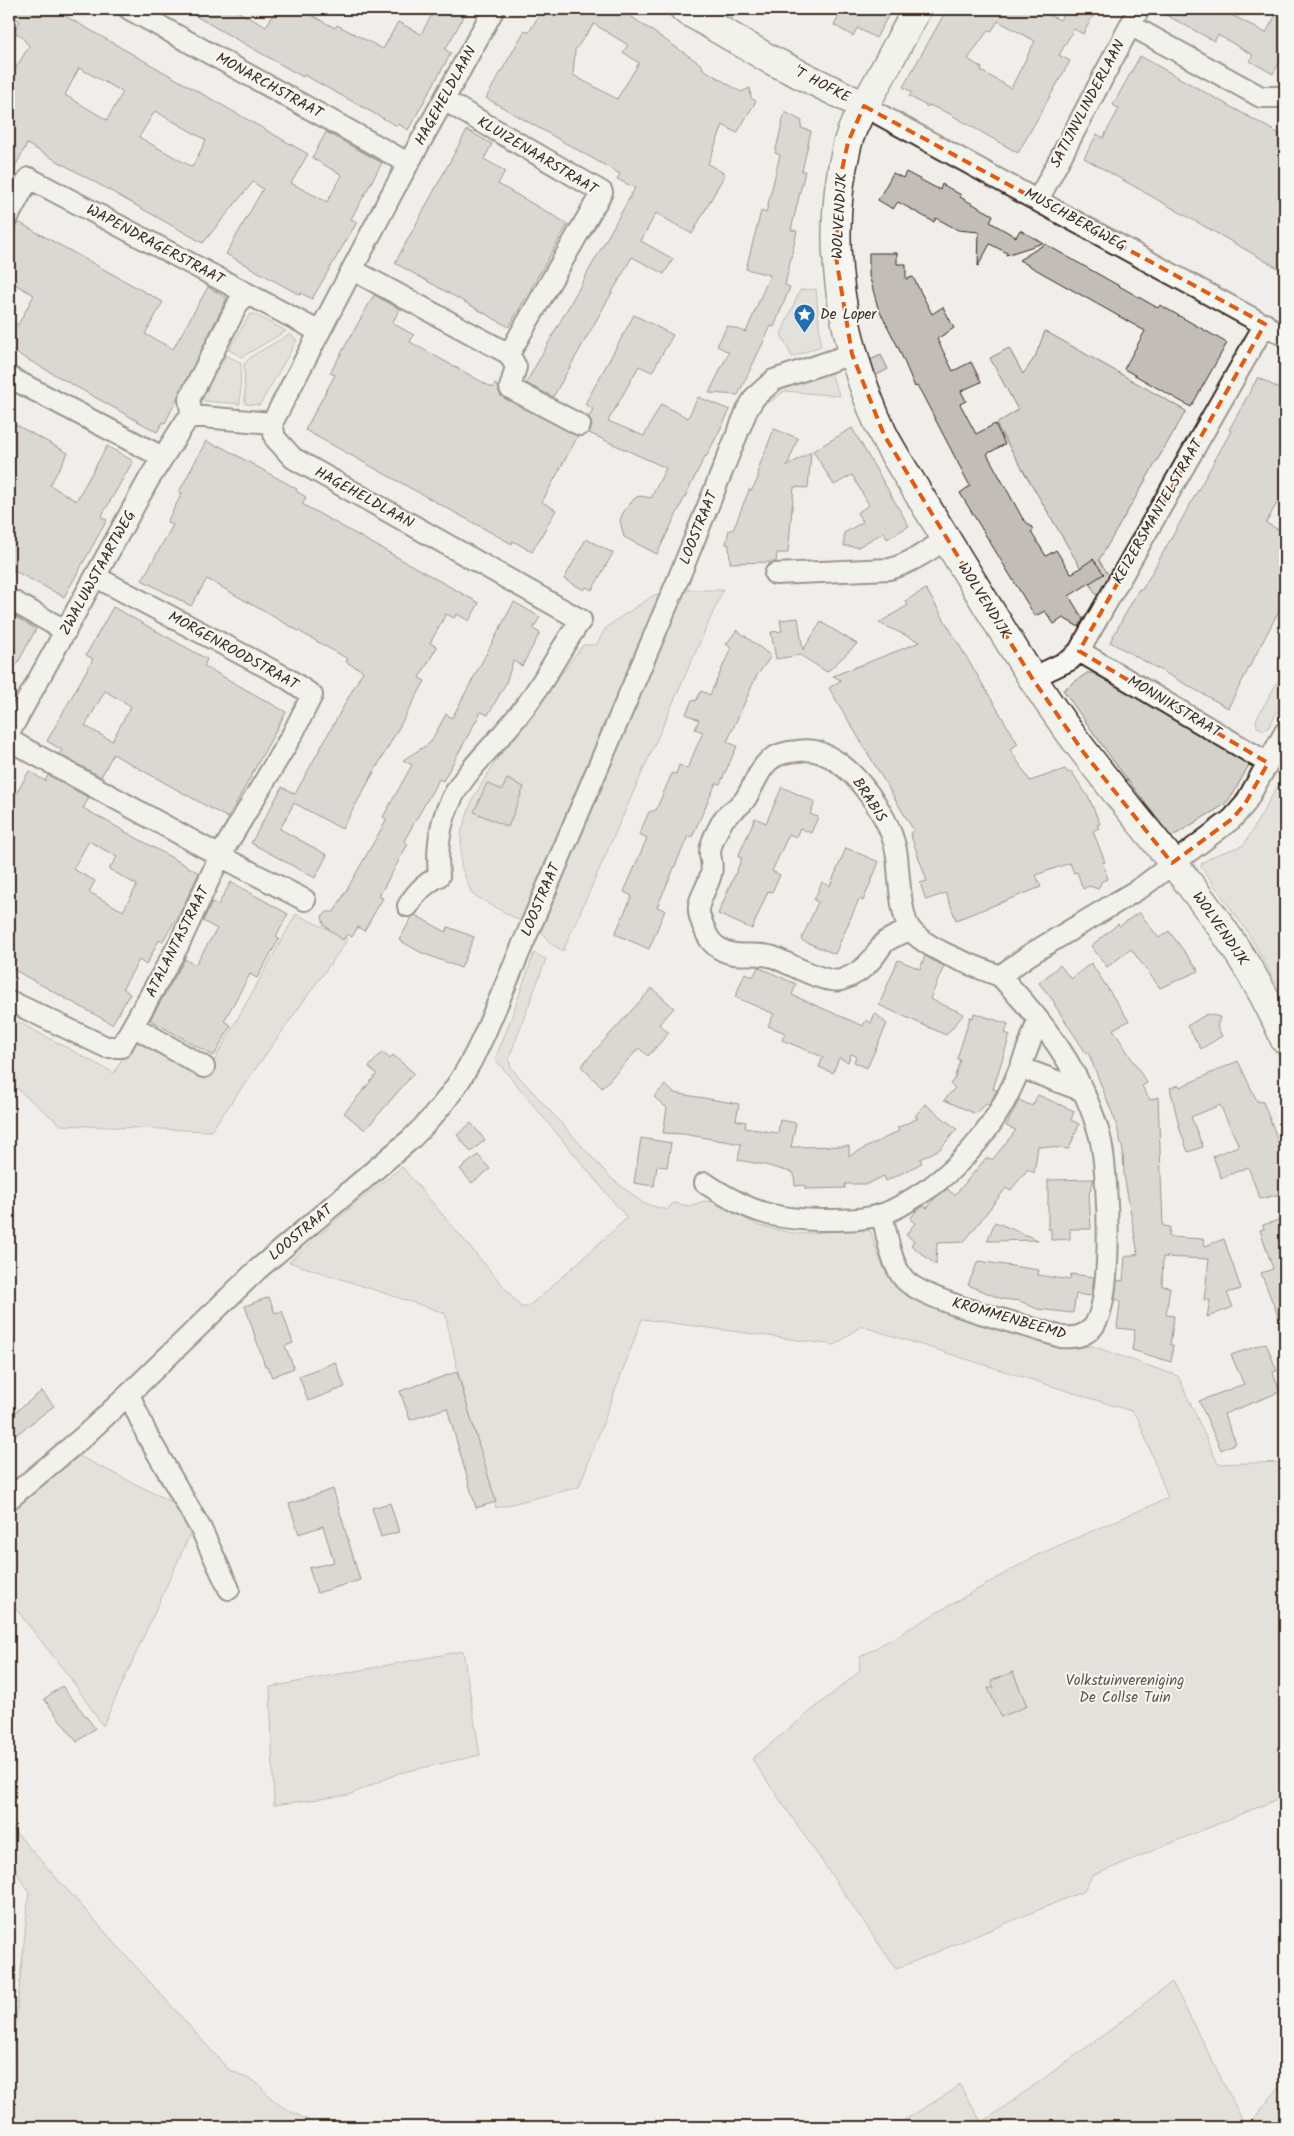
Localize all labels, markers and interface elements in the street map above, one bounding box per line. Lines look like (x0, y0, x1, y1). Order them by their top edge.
street label: SATIJNVLINDERLAAN (1044, 36, 1132, 172)
street label: HAGEHELDLAAN (409, 42, 483, 150)
street label: MONARCHSTRAAT (211, 47, 329, 126)
street label: 'T HOFKE (789, 60, 856, 110)
street label: KLUIZENAARSTRAAT (472, 110, 604, 203)
street label: WOLVENDIJK (826, 172, 854, 260)
street label: MUSCHBERGWEG (1019, 182, 1131, 258)
street label: WAPENDRAGERSTRAAT (82, 198, 230, 292)
place icon: De Loper (792, 303, 816, 334)
place label: De Loper (820, 303, 877, 327)
street label: KEIZERSMANTELSTRAAT (1107, 433, 1210, 589)
street label: HAGEHELDLAAN (310, 461, 418, 535)
street label: LOOSTRAAT (673, 486, 725, 568)
street label: ZWALUWSTAARTWEG (54, 506, 142, 640)
street label: WOLVENDIJK (951, 558, 1017, 644)
street label: MORGENROODSTRAAT (163, 605, 304, 698)
street label: MONNIKSTRAAT (1122, 669, 1227, 746)
street label: BRABIS (845, 773, 893, 827)
street label: LOOSTRAAT (515, 858, 568, 940)
street label: ATALANTASTRAAT (140, 880, 217, 1002)
street label: WOLVENDIJK (1185, 887, 1255, 971)
street label: LOOSTRAAT (264, 1198, 340, 1267)
street label: KROMMENBEEMD (949, 1291, 1069, 1347)
park label: Volkstuinvereniging De Collse Tuin (1066, 1669, 1184, 1710)

